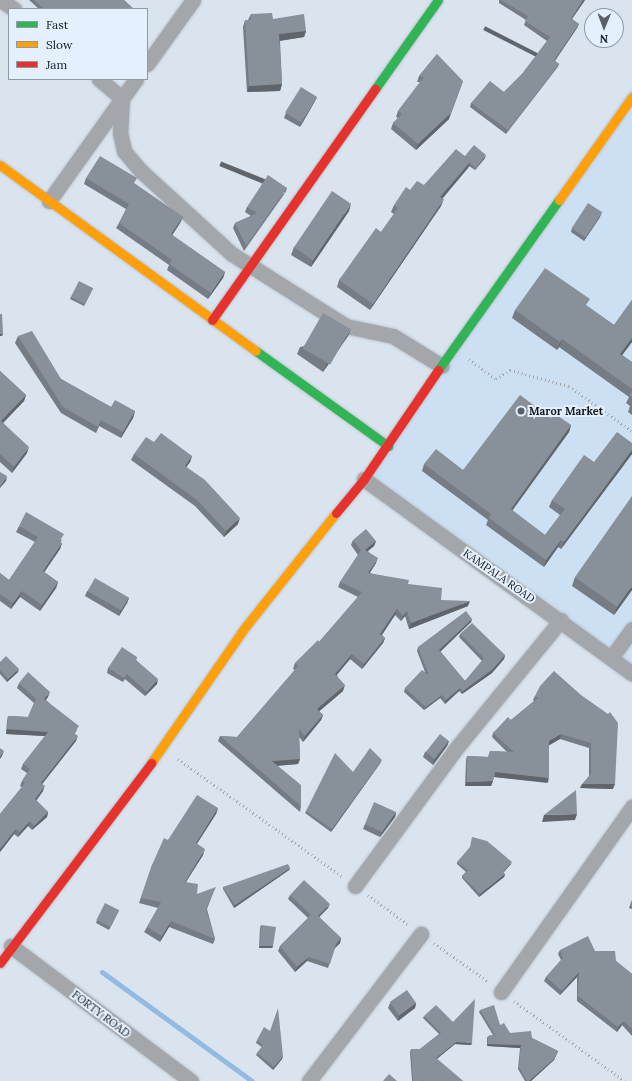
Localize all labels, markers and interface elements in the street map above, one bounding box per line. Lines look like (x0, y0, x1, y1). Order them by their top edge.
legend (8, 8, 148, 80)
north arrow (584, 8, 624, 48)
text: Fast (46, 17, 69, 32)
text: N (599, 32, 608, 46)
text: Slow (46, 37, 73, 52)
text: Jam (46, 57, 67, 72)
place label: Maror Market (529, 404, 603, 418)
marker: Maror Market (516, 406, 526, 416)
street label: KAMPALA ROAD (461, 546, 537, 606)
street label: FORTY ROAD (69, 988, 133, 1040)

